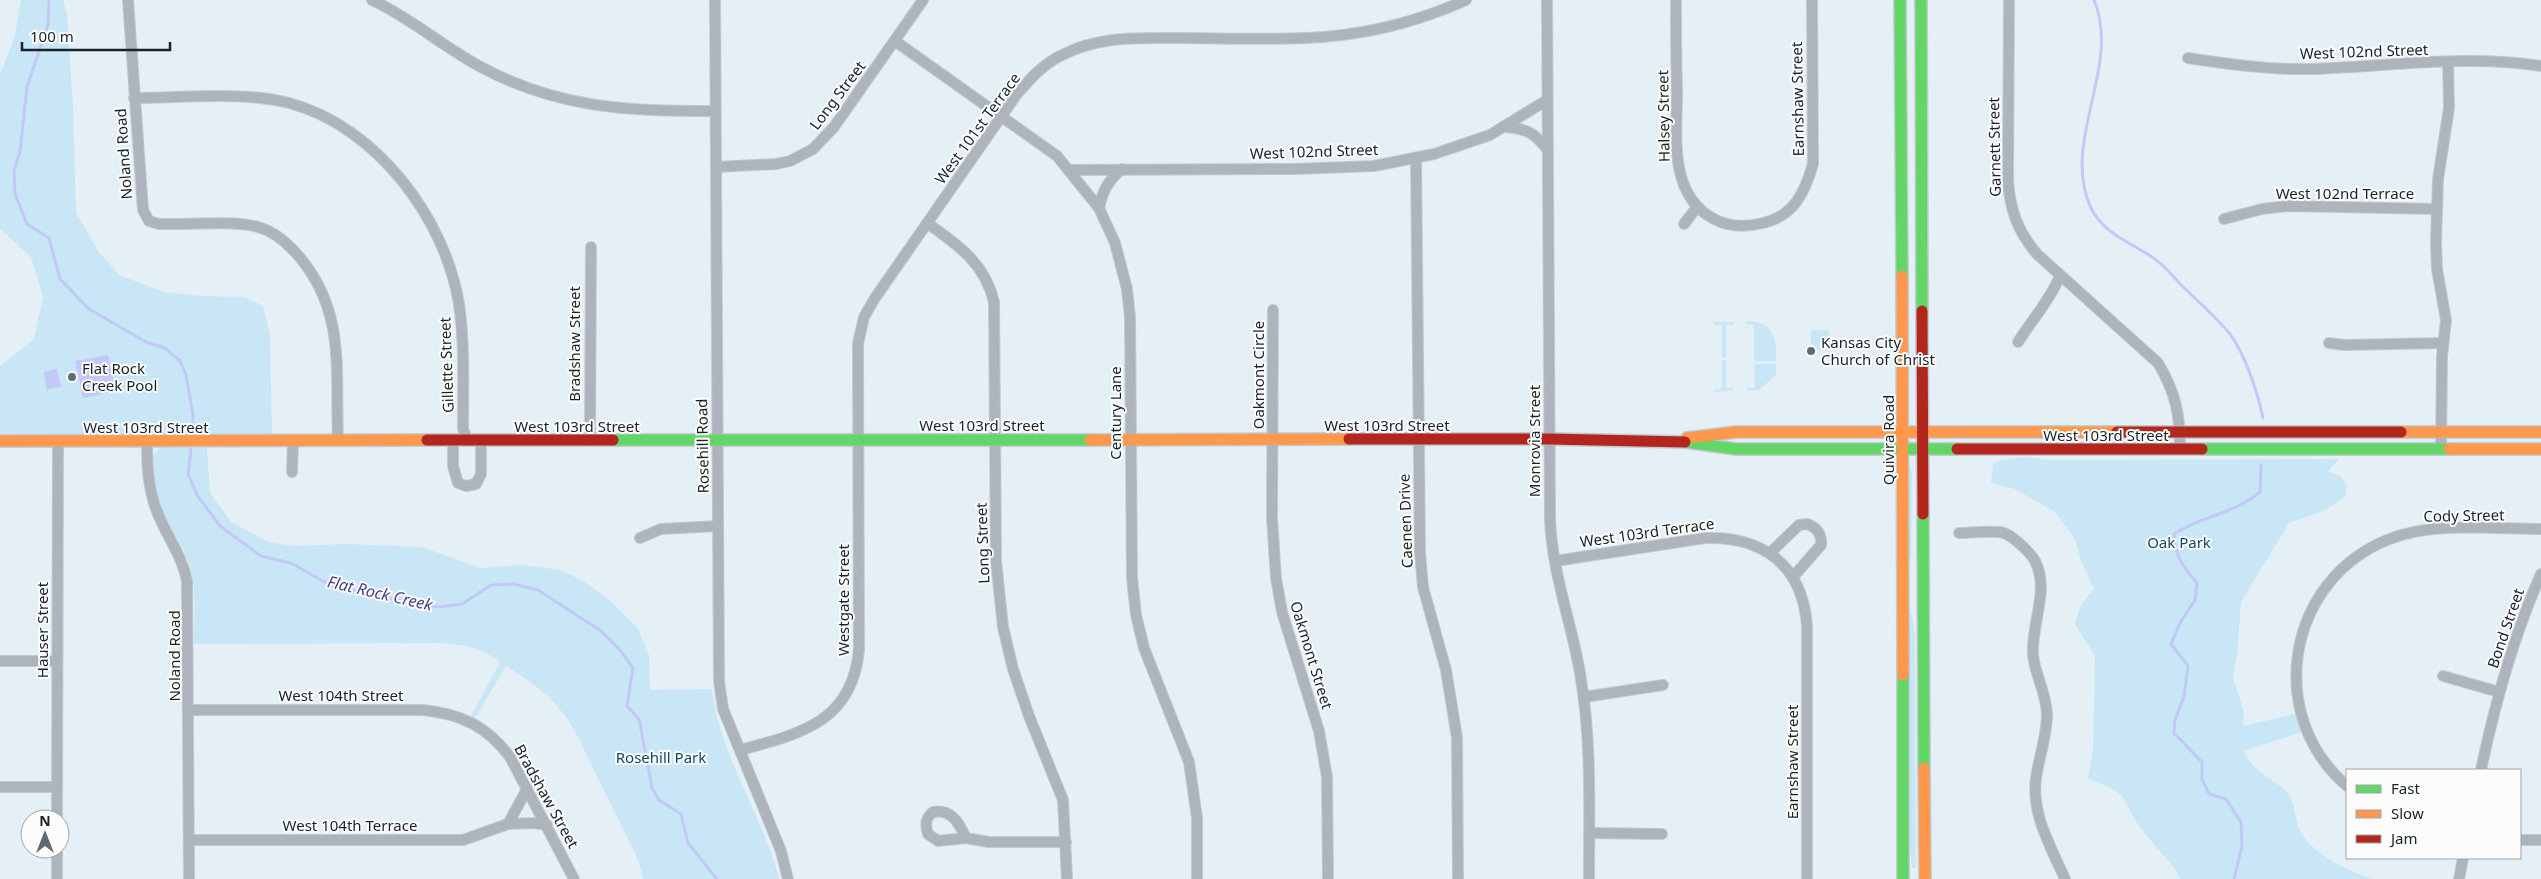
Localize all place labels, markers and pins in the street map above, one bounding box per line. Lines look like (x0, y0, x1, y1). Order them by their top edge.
place label: Kansas City Church of Christ (1821, 332, 1935, 369)
marker: Kansas City Church of Christ (1805, 345, 1817, 357)
place label: Flat Rock Creek Pool (82, 358, 157, 395)
marker: Flat Rock Creek Pool (66, 371, 78, 383)

